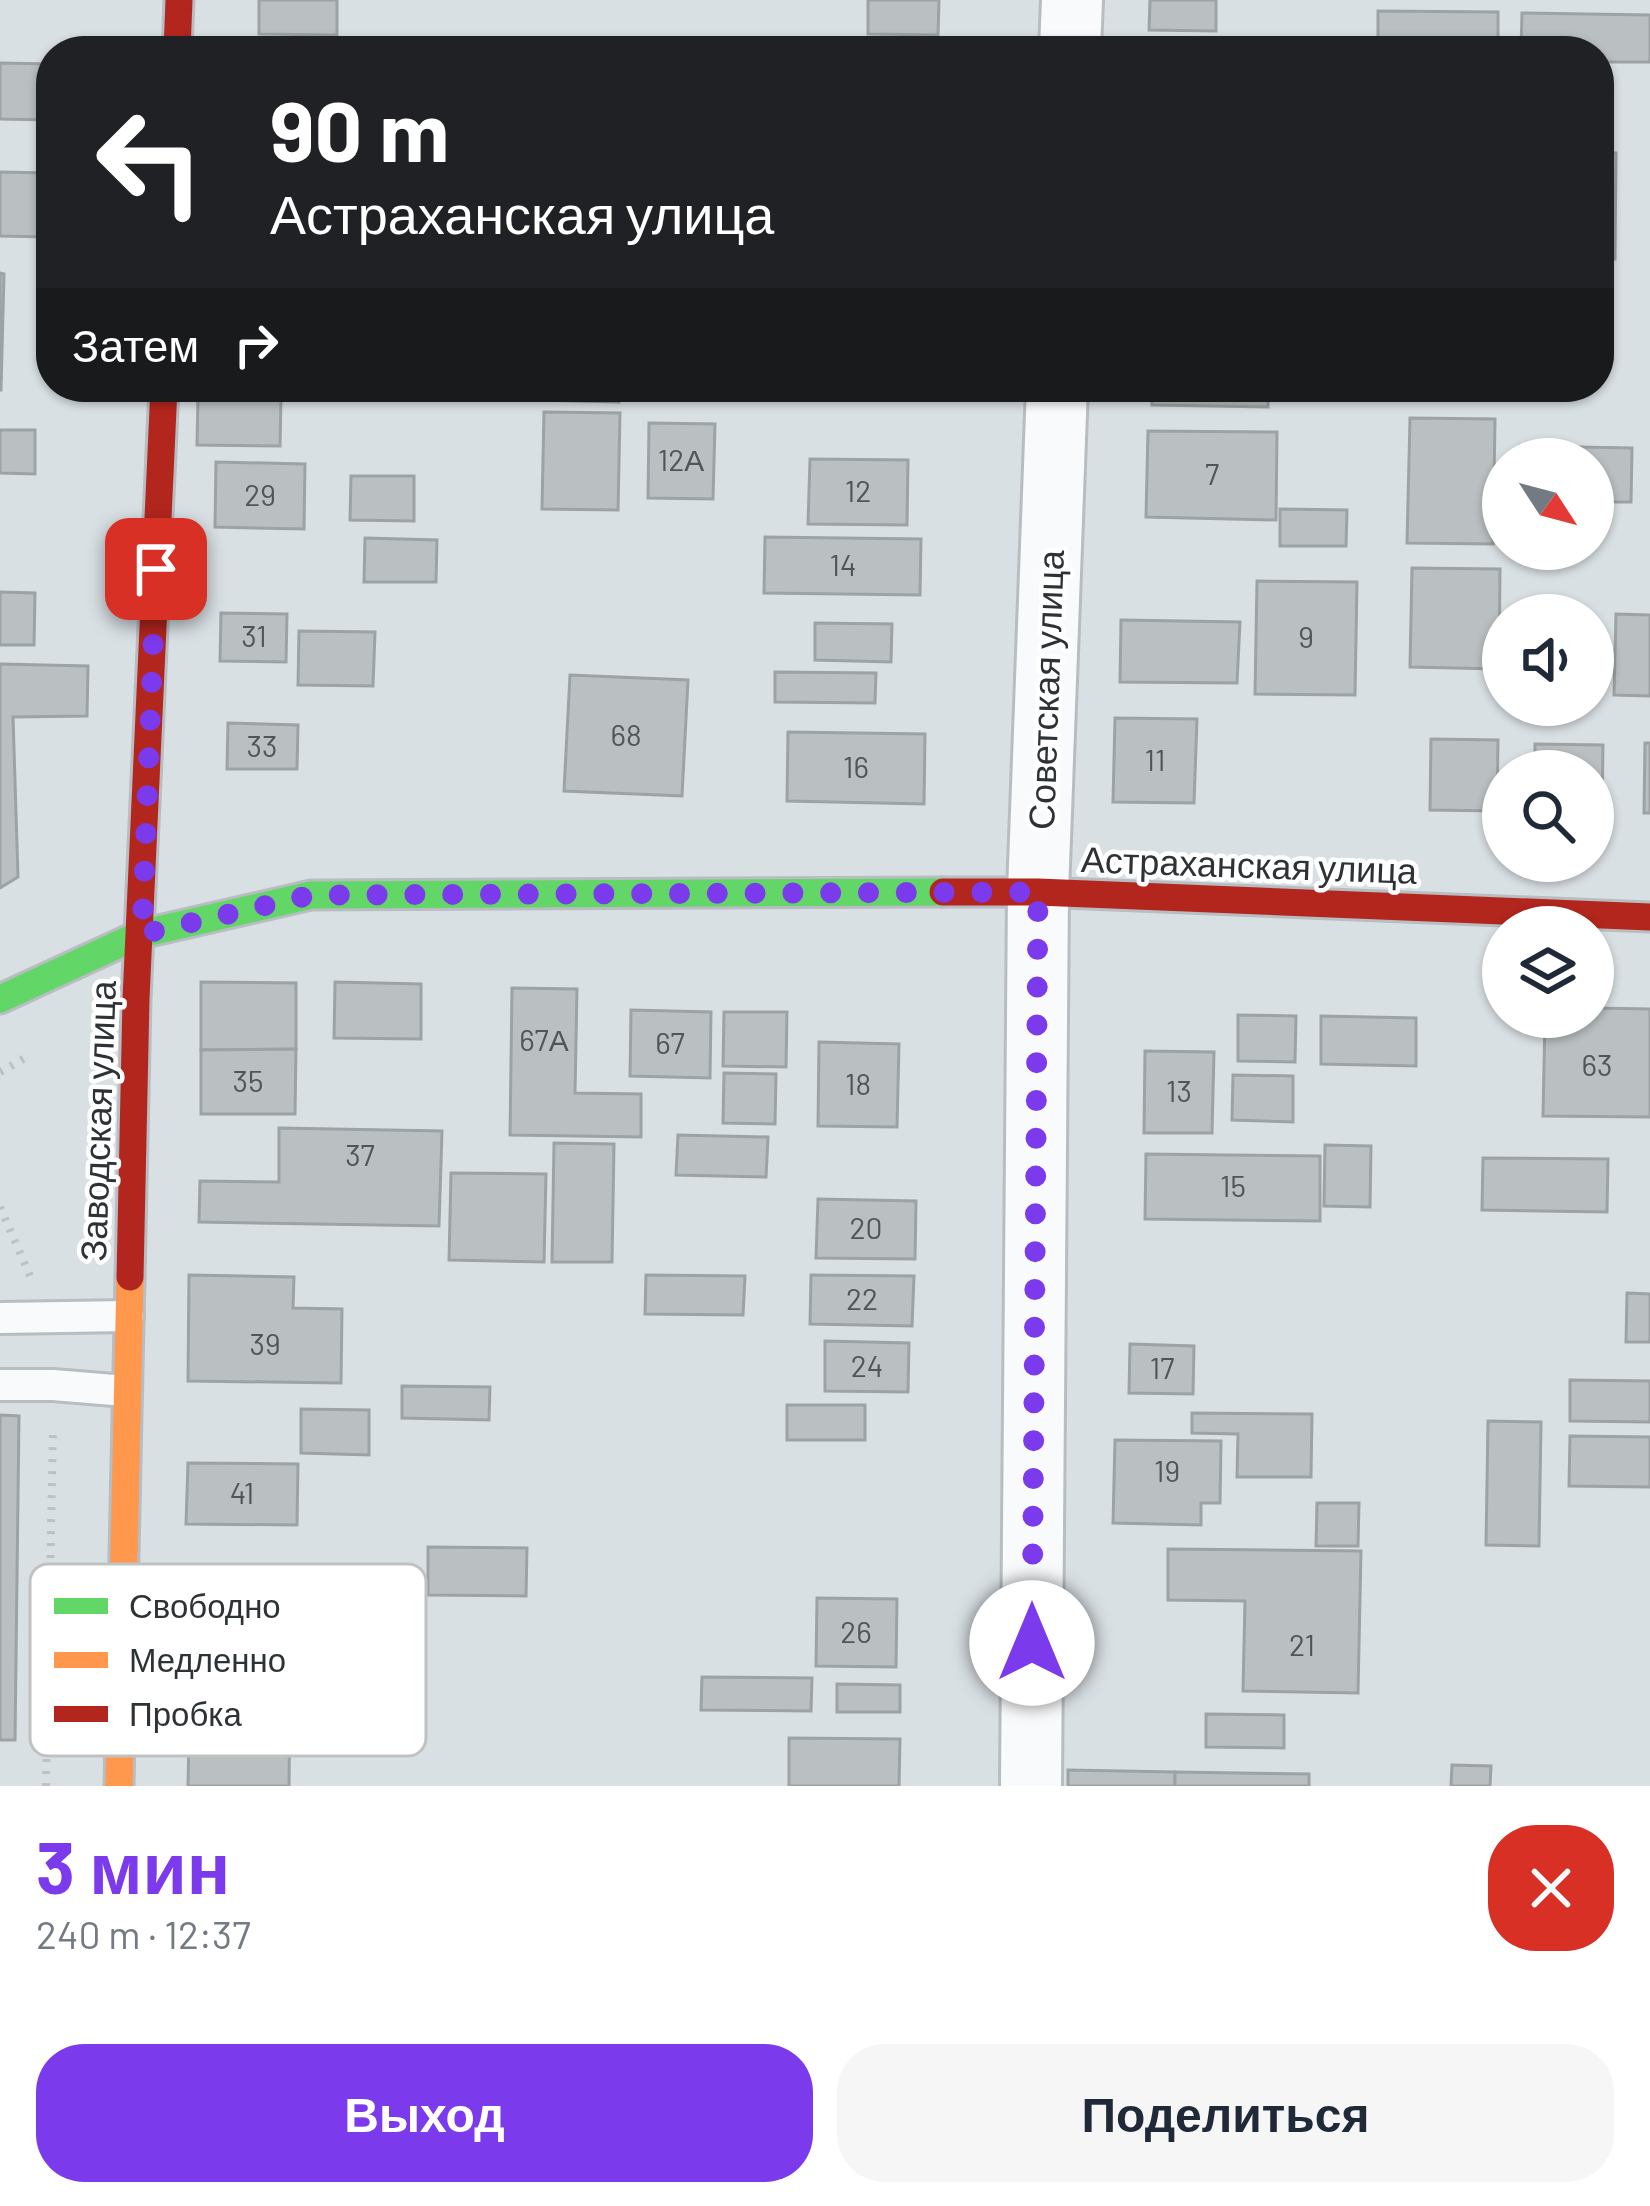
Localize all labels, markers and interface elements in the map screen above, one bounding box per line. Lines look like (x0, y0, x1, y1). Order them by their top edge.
text: 90 m (270, 78, 449, 179)
icon: left (72, 84, 228, 240)
text: Астраханская улица (270, 180, 774, 245)
icon: right (223, 312, 289, 378)
text: Затем (72, 317, 199, 371)
north arrow (1482, 438, 1614, 570)
map controls (1482, 438, 1614, 1038)
house number: 12А (658, 441, 704, 477)
house number: 7 (1205, 455, 1219, 491)
house number: 12 (845, 472, 871, 508)
house number: 29 (244, 476, 276, 512)
pin (105, 518, 207, 620)
icon: arrive (123, 536, 189, 602)
house number: 14 (829, 546, 857, 582)
street label: Советская улица (1018, 548, 1072, 831)
button: sound (1482, 594, 1614, 726)
house number: 31 (241, 617, 267, 653)
house number: 9 (1298, 618, 1314, 654)
house number: 68 (610, 716, 642, 752)
house number: 33 (247, 727, 277, 763)
house number: 11 (1144, 741, 1166, 777)
house number: 16 (843, 748, 869, 784)
button: search (1482, 750, 1614, 882)
street label: Астраханская улица (1080, 836, 1419, 892)
button: layers (1482, 906, 1614, 1038)
street label: Заводская улица (70, 979, 124, 1262)
house number: 67А (519, 1021, 569, 1057)
house number: 67 (655, 1024, 685, 1060)
house number: 63 (1582, 1046, 1612, 1082)
house number: 35 (233, 1062, 263, 1098)
house number: 18 (845, 1065, 871, 1101)
house number: 13 (1166, 1072, 1192, 1108)
house number: 37 (345, 1136, 375, 1172)
house number: 15 (1220, 1167, 1246, 1203)
house number: 20 (849, 1209, 883, 1245)
house number: 22 (846, 1280, 878, 1316)
house number: 39 (249, 1325, 281, 1361)
house number: 24 (851, 1347, 883, 1383)
house number: 17 (1150, 1349, 1174, 1385)
house number: 19 (1154, 1452, 1180, 1488)
house number: 41 (230, 1474, 254, 1510)
legend (30, 1564, 426, 1756)
position arrow (969, 1580, 1095, 1706)
text: Свободно (129, 1585, 281, 1625)
house number: 26 (840, 1613, 872, 1649)
house number: 21 (1289, 1626, 1315, 1662)
text: Медленно (129, 1639, 286, 1679)
text: Пробка (129, 1693, 242, 1733)
text: 3 мин (36, 1822, 230, 1908)
button: close (1488, 1825, 1614, 1951)
text: 240 m · 12:37 (36, 1910, 251, 1957)
button: Выход (36, 2044, 813, 2182)
button: Поделиться (837, 2044, 1614, 2182)

